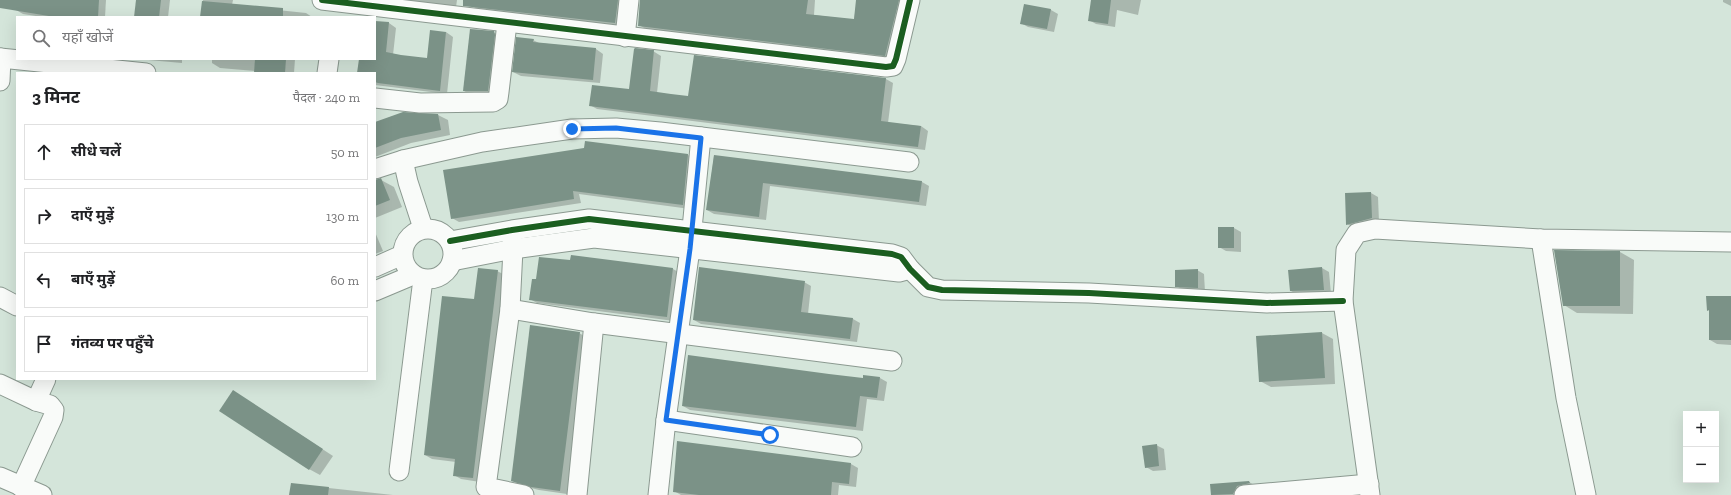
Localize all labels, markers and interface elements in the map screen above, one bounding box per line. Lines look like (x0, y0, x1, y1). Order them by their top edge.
search box (16, 16, 376, 60)
icon: search (30, 27, 52, 49)
text: यहाँ खोजें (62, 28, 113, 46)
text: 3 मिनट (32, 87, 80, 107)
text: पैदल · 240 m (293, 90, 360, 105)
route end (563, 120, 581, 138)
icon: ahead (33, 141, 55, 163)
text: सीधे चलें (71, 142, 121, 160)
text: 50 m (331, 145, 359, 160)
icon: right (33, 205, 55, 227)
text: दाएँ मुड़ें (71, 206, 114, 224)
text: 130 m (326, 209, 359, 224)
icon: left (33, 269, 55, 291)
text: बाएँ मुड़ें (71, 270, 115, 288)
text: 60 m (330, 273, 359, 288)
icon: arrive (33, 333, 55, 355)
text: गंतव्य पर पहुँचे (71, 334, 154, 352)
map controls (1683, 411, 1719, 483)
button: + (1683, 411, 1719, 447)
route start (761, 426, 779, 444)
button: − (1683, 447, 1719, 483)

